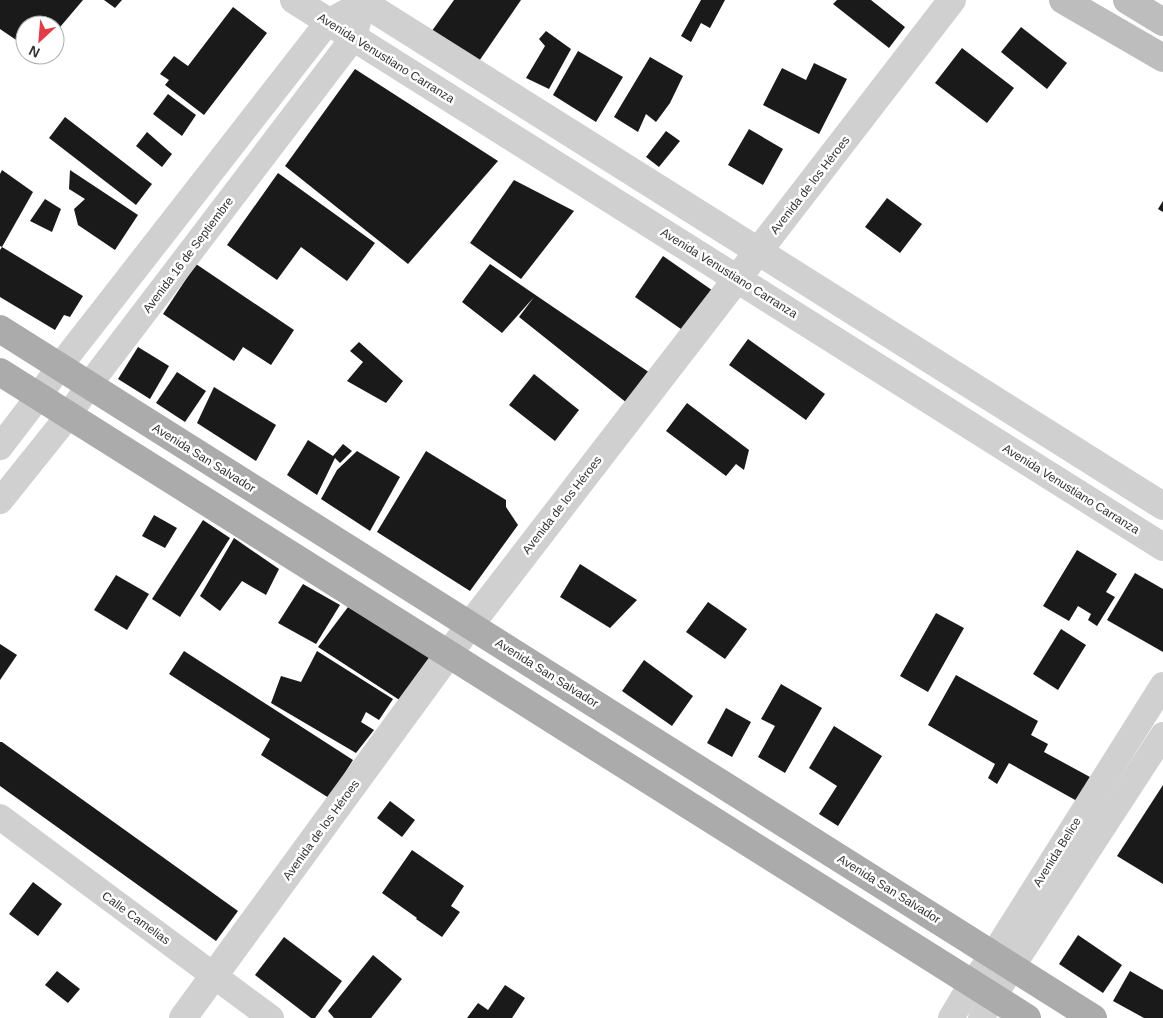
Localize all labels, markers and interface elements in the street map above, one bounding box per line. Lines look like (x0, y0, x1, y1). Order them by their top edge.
street label: Avenida Venustiano Carranza (315, 10, 457, 106)
north arrow (15, 15, 65, 65)
text: N (26, 42, 42, 61)
street label: Avenida de los Héroes (767, 133, 853, 237)
street label: Avenida 16 de Septiembre (140, 194, 236, 316)
street label: Avenida Venustiano Carranza (658, 225, 800, 321)
street label: Avenida San Salvador (150, 421, 258, 495)
street label: Avenida Venustiano Carranza (1000, 441, 1142, 537)
street label: Avenida de los Héroes (519, 453, 605, 557)
street label: Avenida San Salvador (493, 636, 601, 710)
street label: Avenida de los Héroes (280, 777, 362, 883)
street label: Avenida Belice (1030, 814, 1084, 889)
street label: Avenida San Salvador (835, 852, 943, 926)
street label: Calle Camelias (99, 889, 173, 947)

